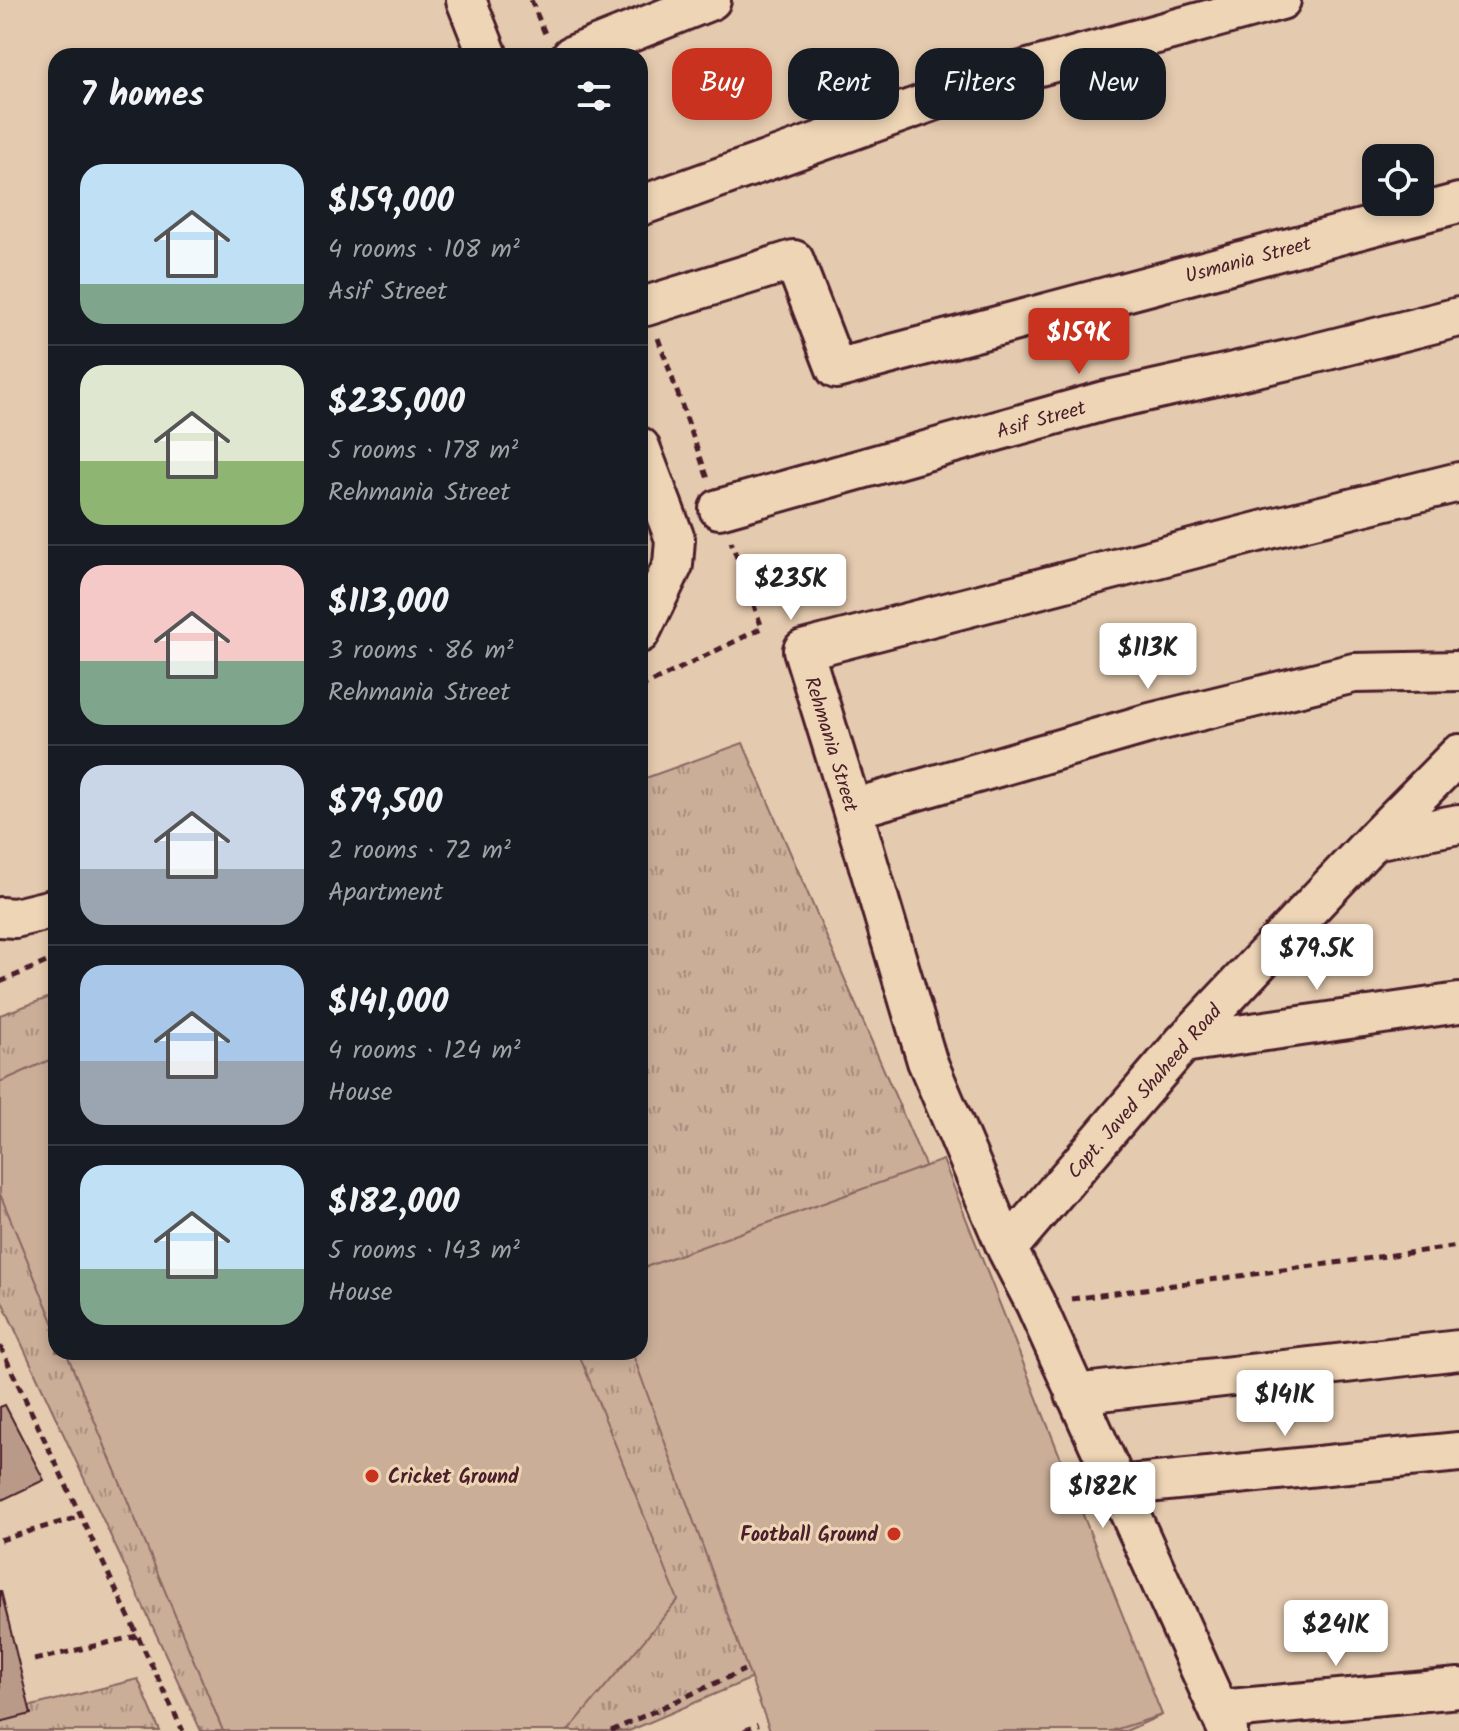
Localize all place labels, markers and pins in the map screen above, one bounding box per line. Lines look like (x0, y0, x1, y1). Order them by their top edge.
pin: $159K (1023, 308, 1135, 376)
pin: $235K (735, 554, 847, 622)
pin: $113K (1092, 623, 1204, 691)
pin: $79.5K (1252, 924, 1382, 992)
pin: $141K (1229, 1370, 1341, 1438)
place label: Cricket Ground (388, 1462, 520, 1494)
pin: $182K (1047, 1462, 1159, 1530)
marker: Cricket Ground (363, 1467, 381, 1485)
place label: Football Ground (740, 1520, 879, 1552)
marker: Football Ground (885, 1525, 903, 1543)
pin: $241K (1280, 1600, 1392, 1668)

